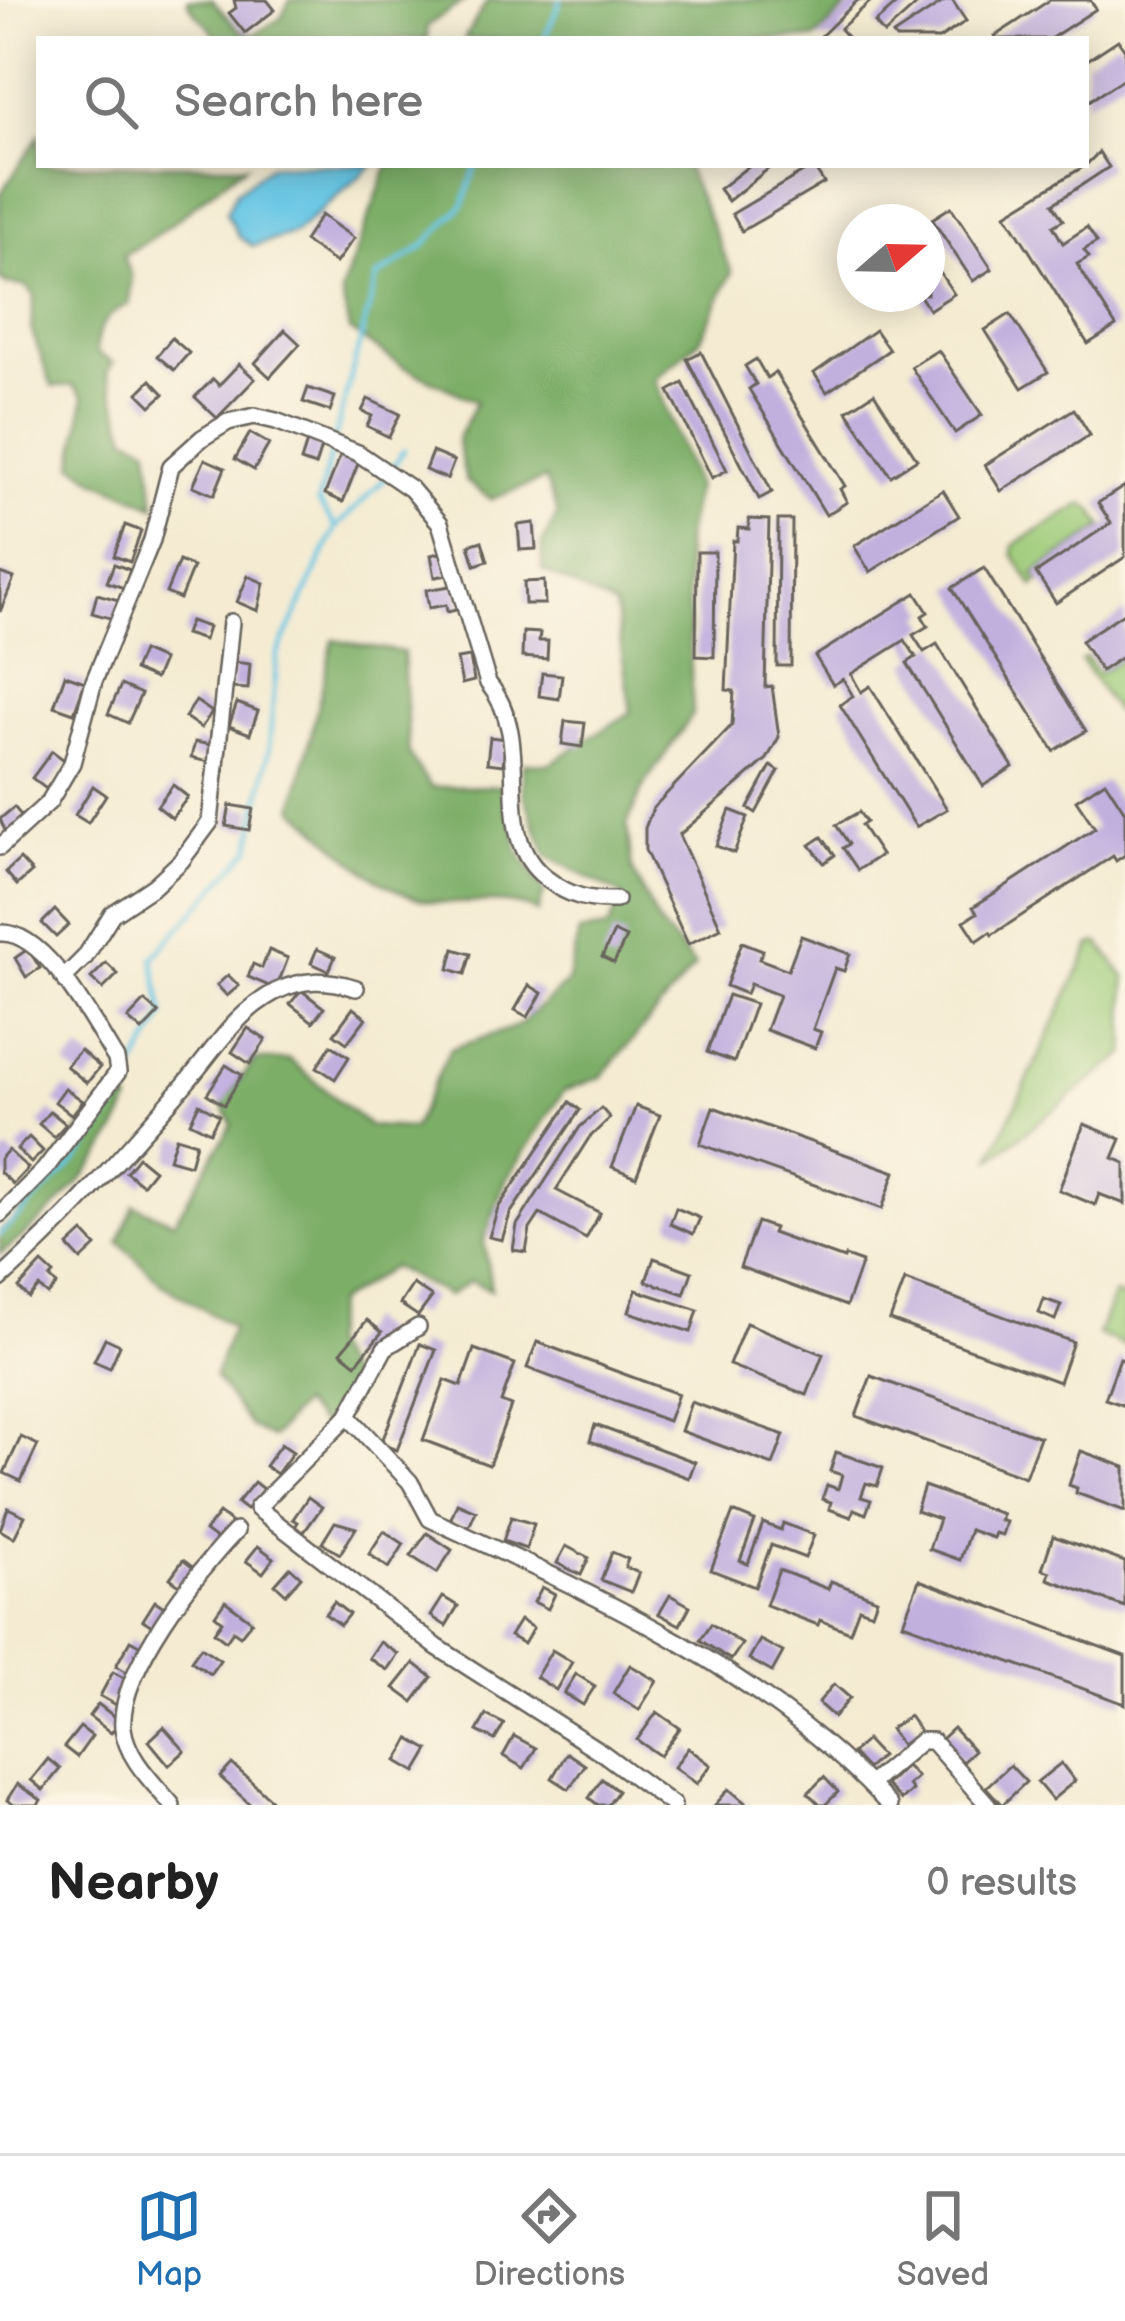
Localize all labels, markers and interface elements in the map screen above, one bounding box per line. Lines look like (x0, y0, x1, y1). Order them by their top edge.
search box (36, 36, 1089, 168)
icon: search (78, 69, 144, 135)
text: Search here (174, 75, 423, 130)
north arrow (837, 204, 945, 312)
text: Nearby (48, 1853, 219, 1914)
text: 0 results (926, 1860, 1077, 1907)
tab: Map (136, 2183, 202, 2295)
tab: Directions (473, 2183, 625, 2295)
tab: Saved (897, 2183, 989, 2295)

